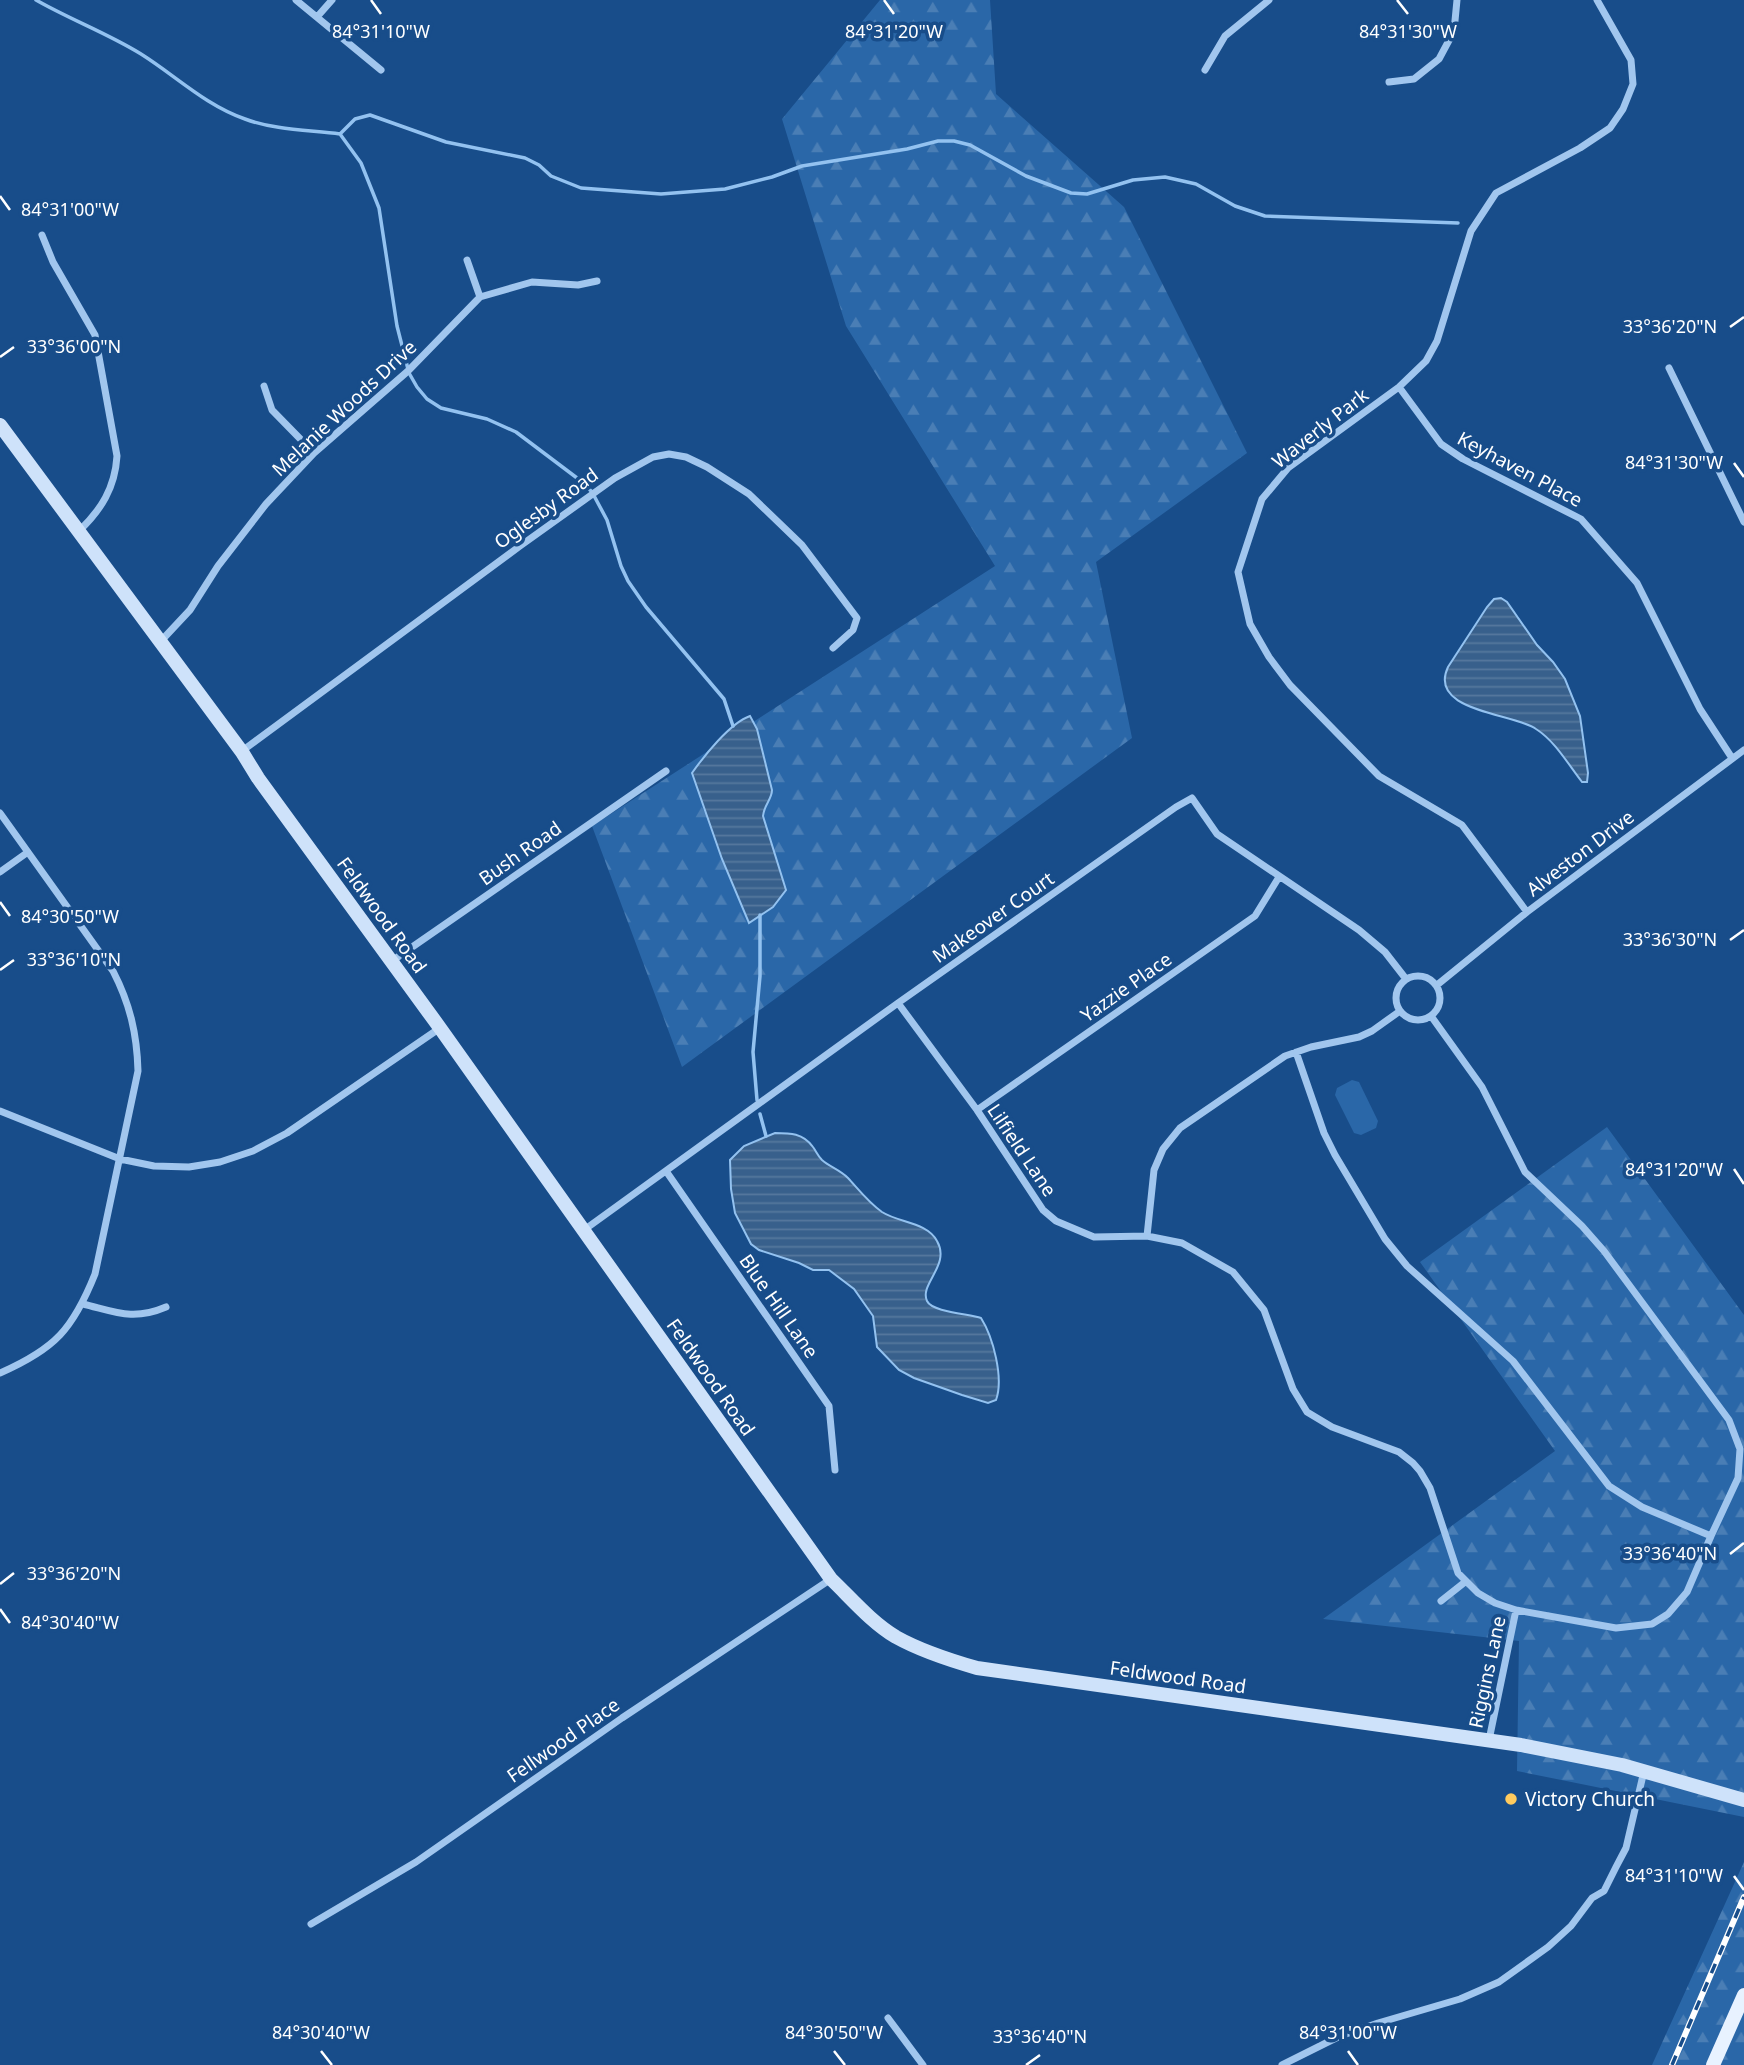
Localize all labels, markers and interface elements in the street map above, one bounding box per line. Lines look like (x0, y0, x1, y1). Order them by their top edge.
text: 84°31'10"W (332, 19, 430, 43)
text: 84°31'20"W (845, 19, 943, 43)
text: 84°31'30"W (1359, 19, 1457, 43)
text: 84°31'00"W (21, 197, 119, 221)
text: 33°36'20"N (1623, 314, 1717, 338)
text: 33°36'00"N (27, 334, 121, 358)
street label: Melanie Woods Drive (266, 334, 422, 482)
street label: Waverly Park (1266, 382, 1374, 474)
street label: Keyhaven Place (1453, 425, 1587, 513)
text: 84°31'30"W (1625, 450, 1723, 474)
street label: Oglesby Road (489, 461, 603, 555)
street label: Alveston Drive (1521, 804, 1639, 902)
street label: Bush Road (473, 815, 567, 891)
street label: Feldwood Road (331, 852, 433, 978)
street label: Makeover Court (927, 865, 1059, 969)
text: 84°30'50"W (21, 904, 119, 928)
text: 33°36'30"N (1623, 927, 1717, 951)
street label: Yazzie Place (1075, 946, 1177, 1028)
text: 33°36'10"N (27, 947, 121, 971)
street label: Lilfield Lane (981, 1099, 1063, 1201)
text: 84°31'20"W (1625, 1157, 1723, 1181)
street label: Blue Hill Lane (734, 1249, 824, 1363)
street label: Feldwood Road (661, 1313, 761, 1441)
text: 33°36'40"N (1623, 1541, 1717, 1565)
text: 33°36'20"N (27, 1561, 121, 1585)
text: 84°30'40"W (21, 1610, 119, 1634)
street label: Riggins Lane (1462, 1614, 1512, 1730)
street label: Feldwood Road (1108, 1655, 1248, 1699)
street label: Fellwood Place (502, 1692, 624, 1788)
place label: Victory Church (1525, 1786, 1655, 1812)
marker: Victory Church (1503, 1791, 1519, 1807)
text: 84°31'10"W (1625, 1863, 1723, 1887)
text: 84°30'40"W (272, 2020, 370, 2044)
text: 84°30'50"W (785, 2020, 883, 2044)
text: 84°31'00"W (1299, 2020, 1397, 2044)
text: 33°36'40"N (993, 2024, 1087, 2048)

